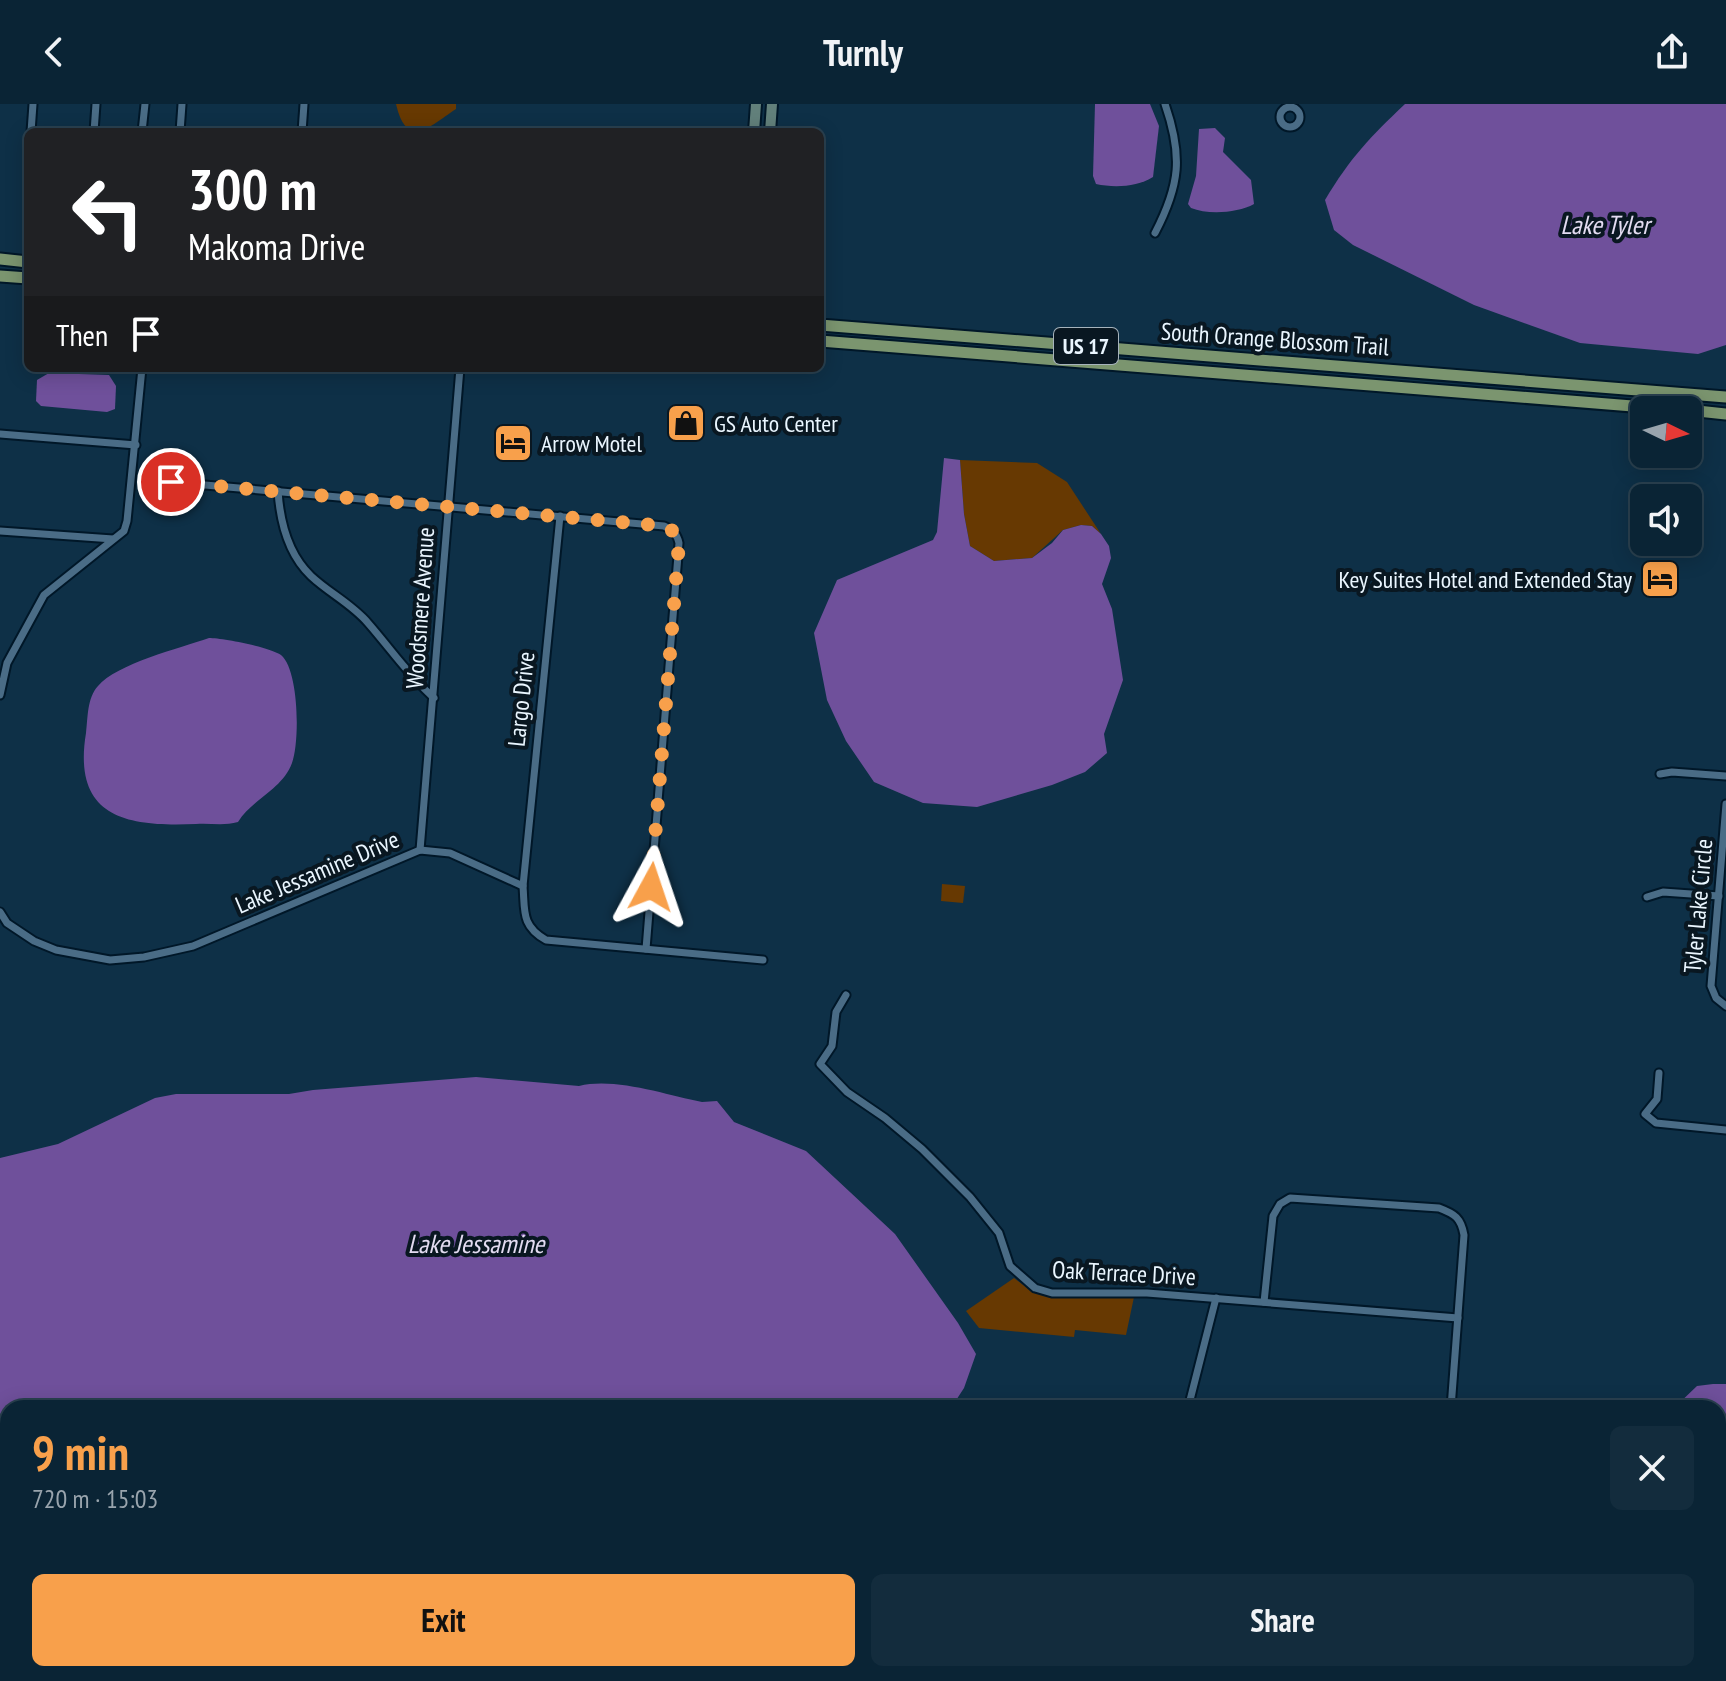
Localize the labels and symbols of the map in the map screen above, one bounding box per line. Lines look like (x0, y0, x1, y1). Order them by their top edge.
water label: Lake Tyler (1561, 208, 1653, 241)
street label: South Orange Blossom Trail (1160, 316, 1390, 362)
road number: US 17 (1054, 328, 1118, 364)
north arrow (1630, 396, 1702, 468)
shop icon: GS Auto Center (665, 402, 707, 444)
place label: GS Auto Center (714, 408, 838, 439)
hotel icon: Arrow Motel (492, 422, 534, 464)
place label: Arrow Motel (541, 428, 642, 459)
pin (137, 448, 205, 516)
street label: Woodsmere Avenue (399, 526, 441, 690)
hotel icon: Key Suites Hotel and Extended Stay (1639, 558, 1681, 600)
place label: Key Suites Hotel and Extended Stay (1339, 564, 1632, 595)
street label: Largo Drive (501, 650, 541, 748)
street label: Lake Jessamine Drive (230, 824, 404, 920)
street label: Tyler Lake Circle (1677, 838, 1719, 974)
position arrow (609, 845, 693, 929)
water label: Lake Jessamine (408, 1227, 547, 1260)
street label: Oak Terrace Drive (1051, 1254, 1197, 1292)

